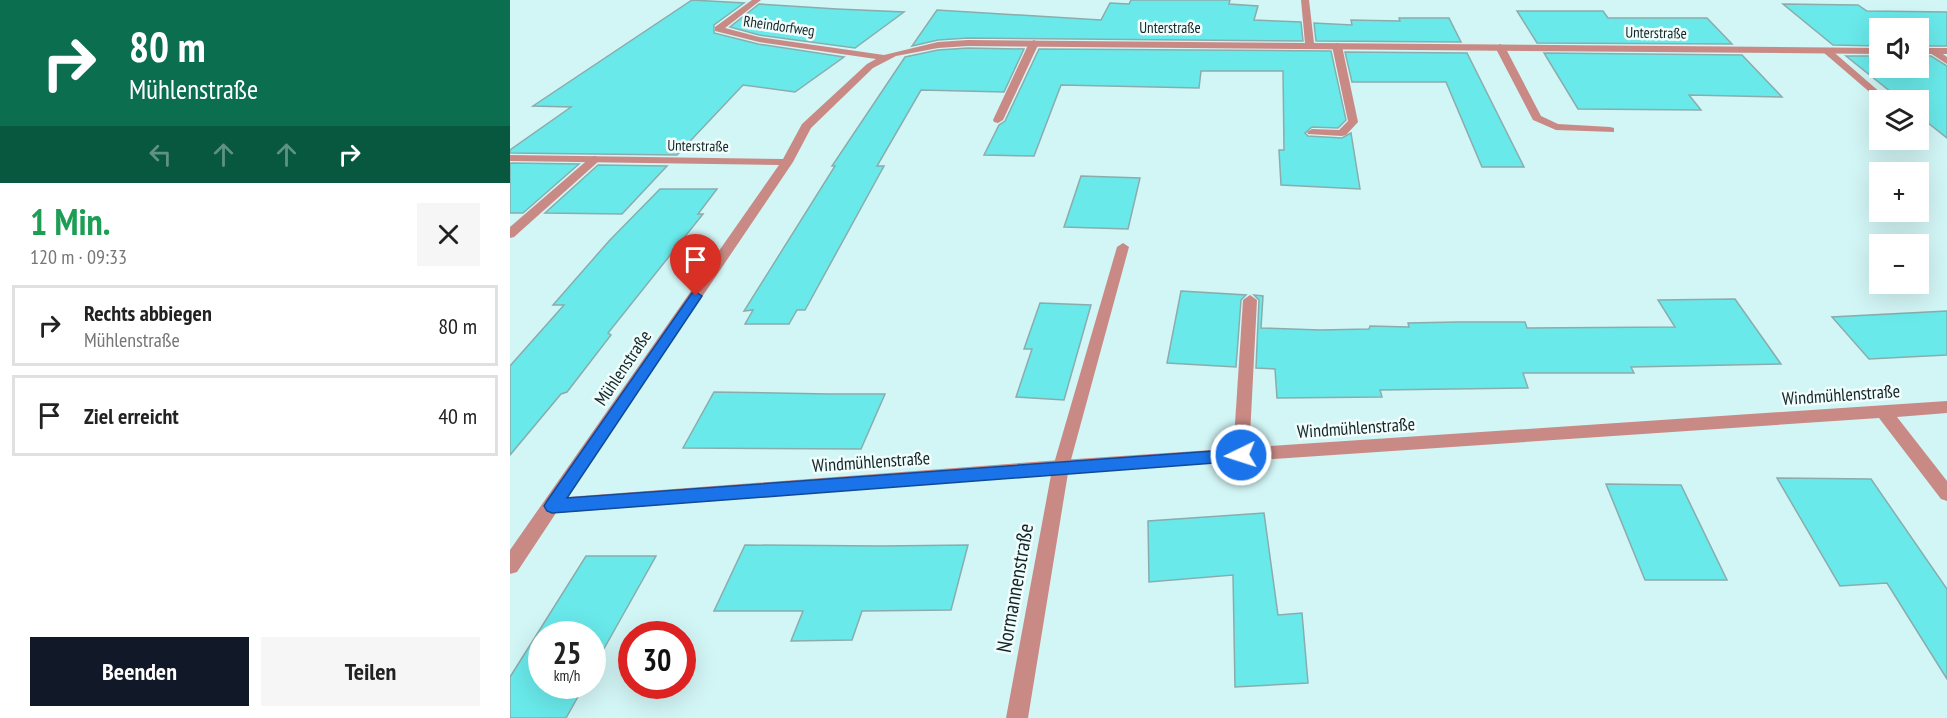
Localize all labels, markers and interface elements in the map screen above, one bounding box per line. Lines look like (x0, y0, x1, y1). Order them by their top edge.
street label: Rheindorfweg (742, 11, 816, 40)
street label: Unterstraße (1139, 18, 1201, 37)
map controls (1869, 18, 1929, 294)
button: sound (1869, 18, 1929, 78)
text: 80 m (129, 19, 206, 74)
street label: Unterstraße (1625, 22, 1687, 43)
icon: right (30, 24, 108, 102)
text: Mühlenstraße (129, 72, 258, 106)
button: layers (1869, 90, 1929, 150)
street label: Unterstraße (667, 135, 729, 156)
icon: left (144, 138, 177, 171)
icon: ahead (207, 138, 240, 171)
icon: ahead (270, 138, 303, 171)
icon: right (333, 138, 366, 171)
button: + (1869, 162, 1929, 222)
text: 1 Min. (30, 198, 110, 245)
button: close (417, 203, 480, 266)
pin (670, 234, 721, 296)
button: − (1869, 234, 1929, 294)
icon: arrive (679, 243, 712, 276)
text: 120 m · 09:33 (30, 244, 127, 270)
text: Rechts abbiegen (84, 299, 212, 327)
icon: right (33, 309, 66, 342)
text: 80 m (438, 312, 477, 340)
street label: Mühlenstraße (589, 326, 656, 410)
text: Mühlenstraße (84, 327, 180, 353)
street label: Windmühlenstraße (1781, 379, 1901, 410)
icon: arrive (33, 399, 66, 432)
text: Ziel erreicht (84, 402, 179, 430)
text: 40 m (438, 402, 477, 430)
street label: Windmühlenstraße (1296, 412, 1416, 443)
position arrow (1209, 423, 1273, 487)
street label: Windmühlenstraße (811, 446, 931, 477)
street label: Normannenstraße (990, 521, 1039, 655)
speed limit sign: 30 (618, 621, 696, 699)
text: 25 (553, 633, 581, 672)
button: Beenden (30, 637, 249, 706)
button: Teilen (261, 637, 480, 706)
text: km/h (554, 666, 580, 685)

